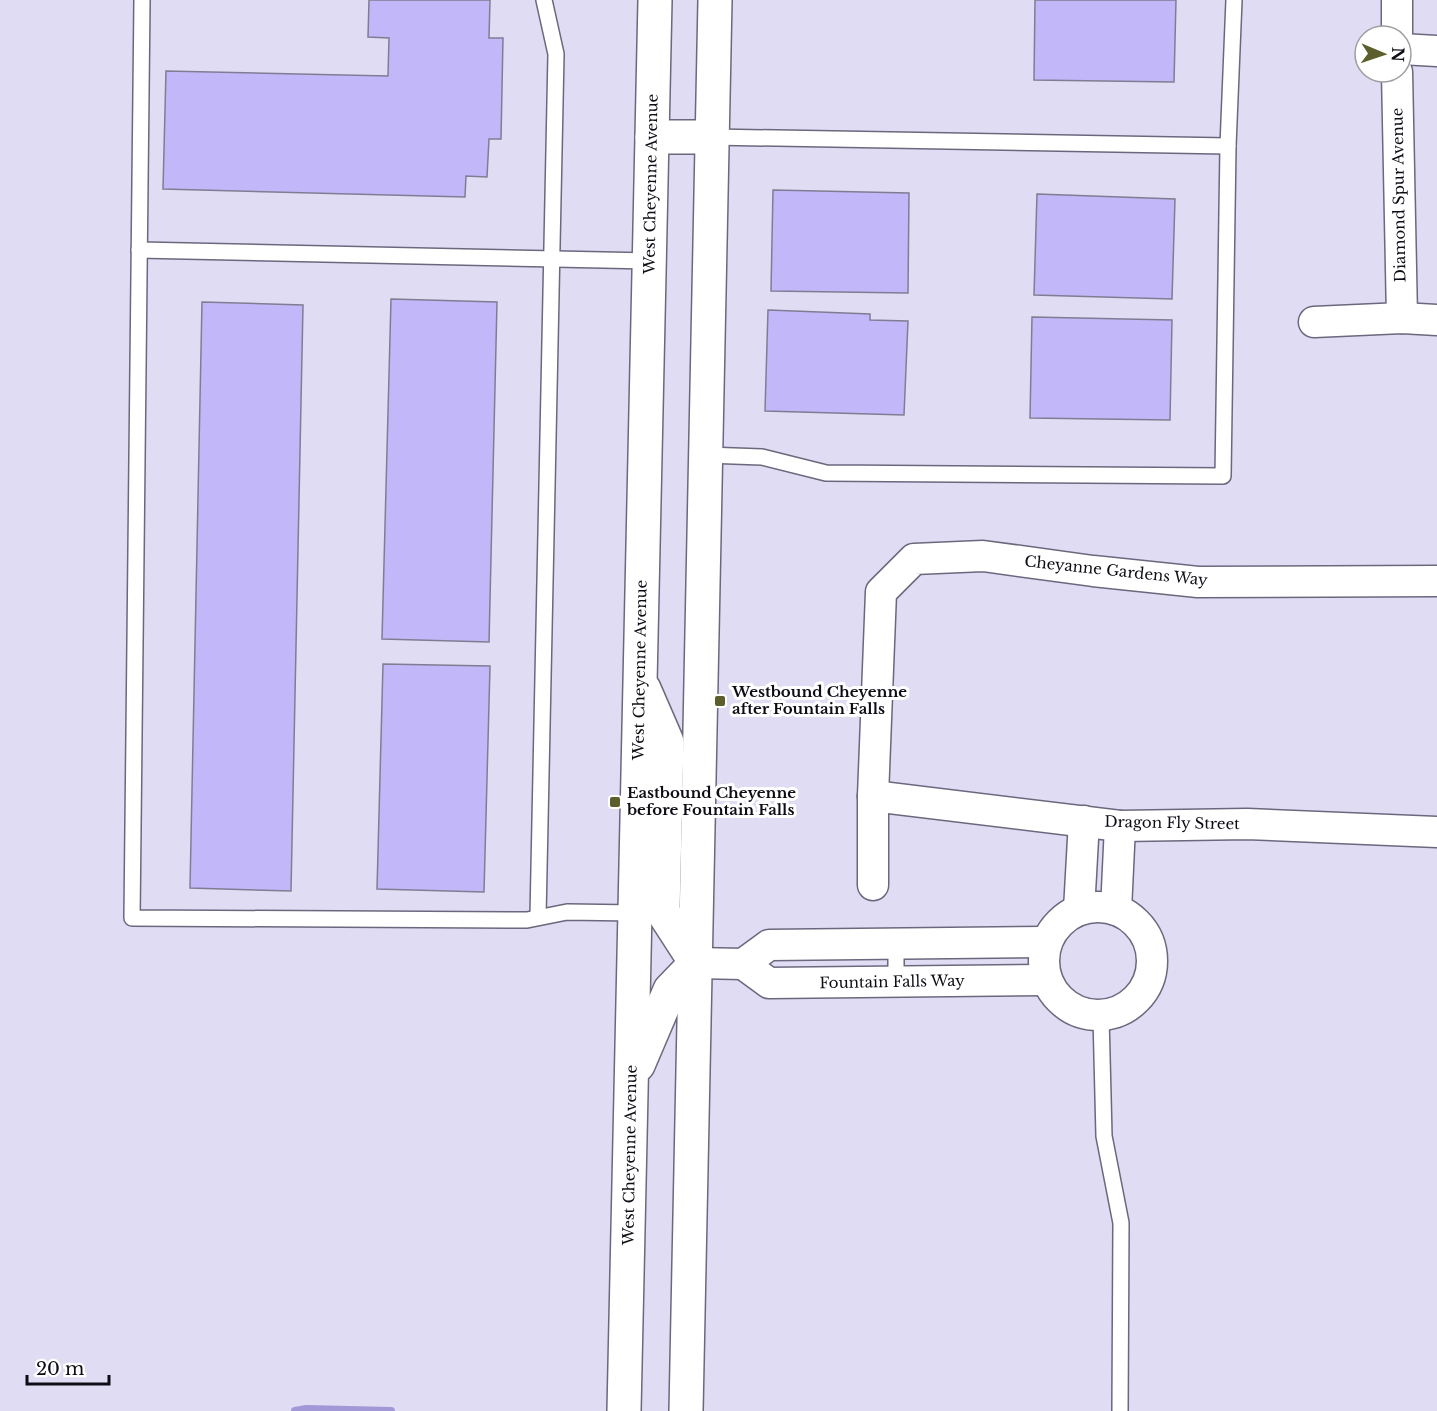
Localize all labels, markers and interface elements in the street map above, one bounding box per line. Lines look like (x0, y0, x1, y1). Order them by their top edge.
north arrow (1353, 24, 1413, 84)
text: N (1388, 47, 1408, 62)
street label: West Cheyenne Avenue (639, 94, 662, 275)
street label: Diamond Spur Avenue (1387, 107, 1410, 283)
street label: Cheyanne Gardens Way (1024, 551, 1209, 590)
street label: West Cheyenne Avenue (628, 580, 651, 761)
place label: Westbound Cheyenne after Fountain Falls (731, 682, 907, 718)
marker: Westbound Cheyenne after Fountain Falls (713, 694, 727, 708)
place label: Eastbound Cheyenne before Fountain Falls (626, 783, 796, 819)
marker: Eastbound Cheyenne before Fountain Falls (608, 795, 622, 809)
street label: Dragon Fly Street (1104, 812, 1240, 833)
street label: Fountain Falls Way (819, 971, 965, 992)
street label: West Cheyenne Avenue (618, 1065, 641, 1246)
scale bar (27, 1348, 110, 1386)
text: 20 m (36, 1358, 84, 1380)

